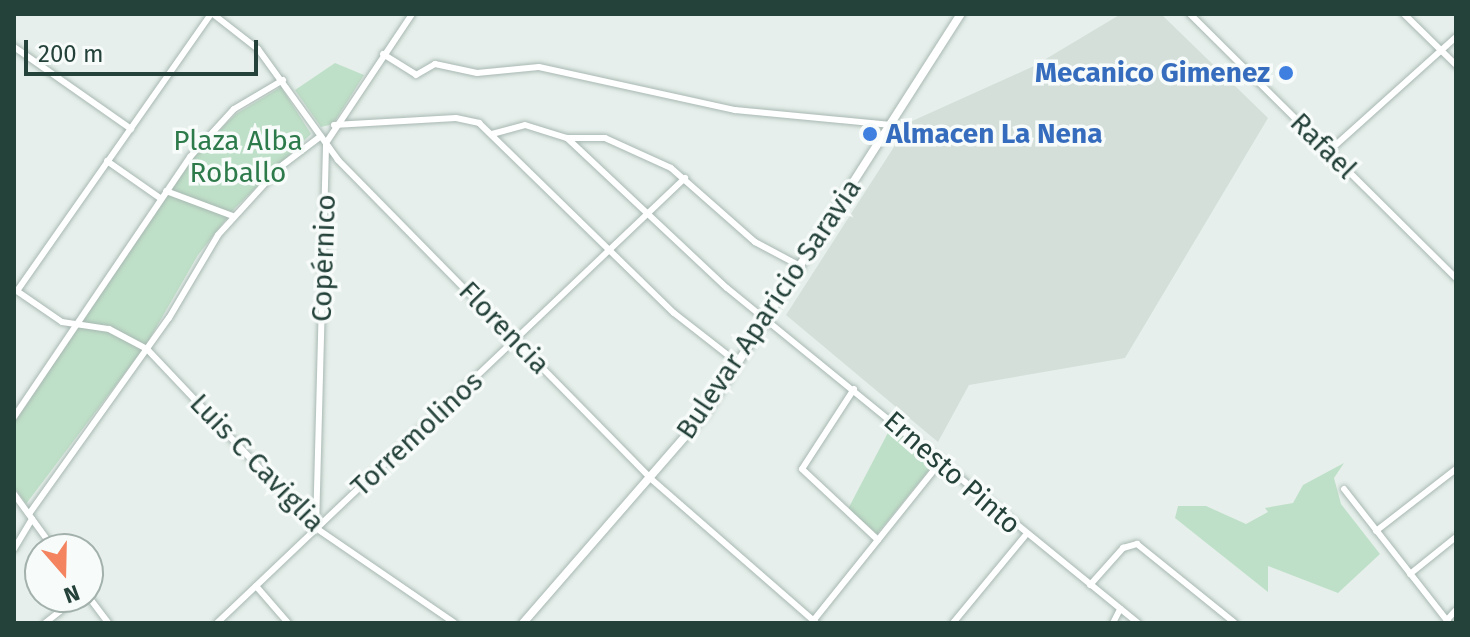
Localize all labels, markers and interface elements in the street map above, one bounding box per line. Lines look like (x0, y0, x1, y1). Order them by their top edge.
scale bar (28, 24, 262, 74)
text: 200 m (38, 40, 104, 68)
place label: Mecanico Gimenez (1035, 56, 1270, 90)
marker: Mecanico Gimenez (1277, 64, 1295, 82)
street label: Rafael (1283, 106, 1363, 186)
place label: Almacen La Nena (886, 117, 1103, 151)
park label: Plaza Alba Roballo (173, 124, 303, 190)
marker: Almacen La Nena (861, 125, 879, 143)
street label: Bulevar Aparicio Saravia (669, 172, 869, 446)
street label: Copérnico (305, 194, 343, 322)
street label: Florencia (452, 275, 556, 381)
street label: Torremolinos (344, 365, 490, 503)
street label: Luis C Caviglia (183, 387, 331, 539)
street label: Ernesto Pinto (877, 404, 1027, 542)
north arrow (24, 533, 104, 613)
text: N (60, 579, 83, 609)

